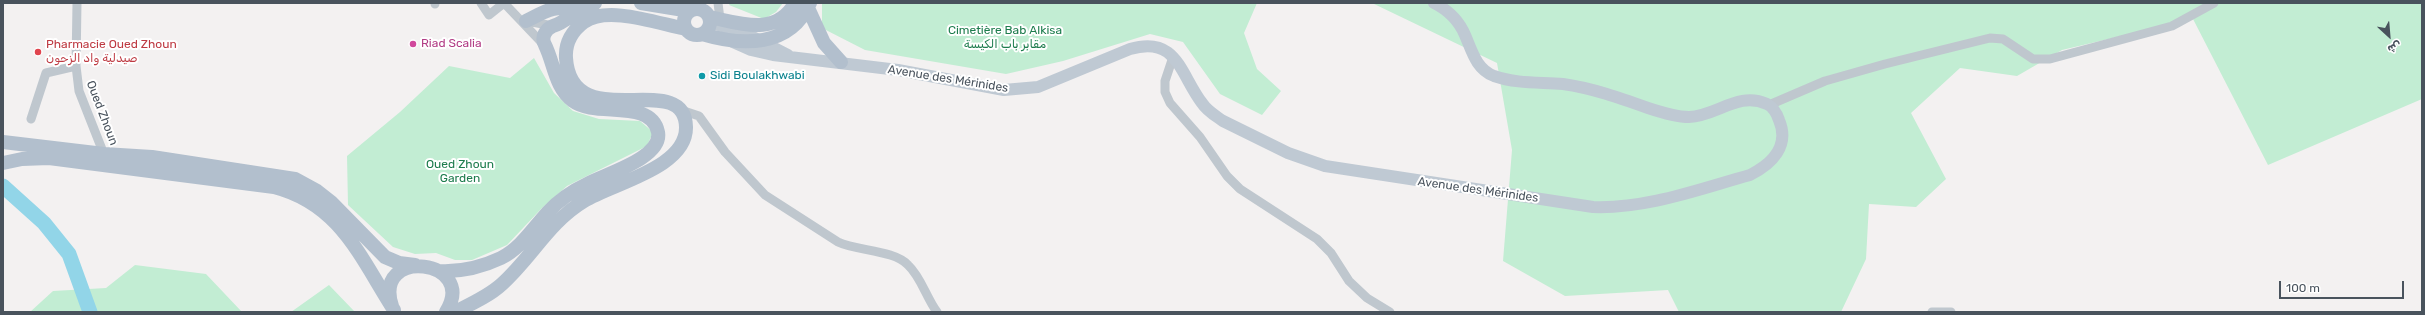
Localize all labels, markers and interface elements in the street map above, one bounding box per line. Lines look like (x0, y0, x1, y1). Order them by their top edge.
north arrow (2369, 16, 2409, 56)
park label: Cimetière Bab Alkisa مقابر باب الكيسة (948, 24, 1062, 52)
place label: Riad Scalia (421, 37, 482, 51)
place label: Pharmacie Oued Zhoun صيدلية واد الزحون (46, 38, 177, 66)
text: ش (2385, 38, 2404, 56)
marker: Riad Scalia (408, 39, 418, 49)
marker: Pharmacie Oued Zhoun صيدلية واد الزحون (33, 47, 43, 57)
street label: Avenue des Mérinides (887, 62, 1009, 96)
place label: Sidi Boulakhwabi (710, 69, 805, 83)
marker: Sidi Boulakhwabi (697, 71, 707, 81)
street label: Oued Zhoun (83, 79, 121, 147)
park label: Oued Zhoun Garden (426, 158, 494, 186)
street label: Avenue des Mérinides (1417, 174, 1539, 206)
scale bar (2281, 273, 2406, 299)
text: 100 m (2286, 281, 2320, 295)

